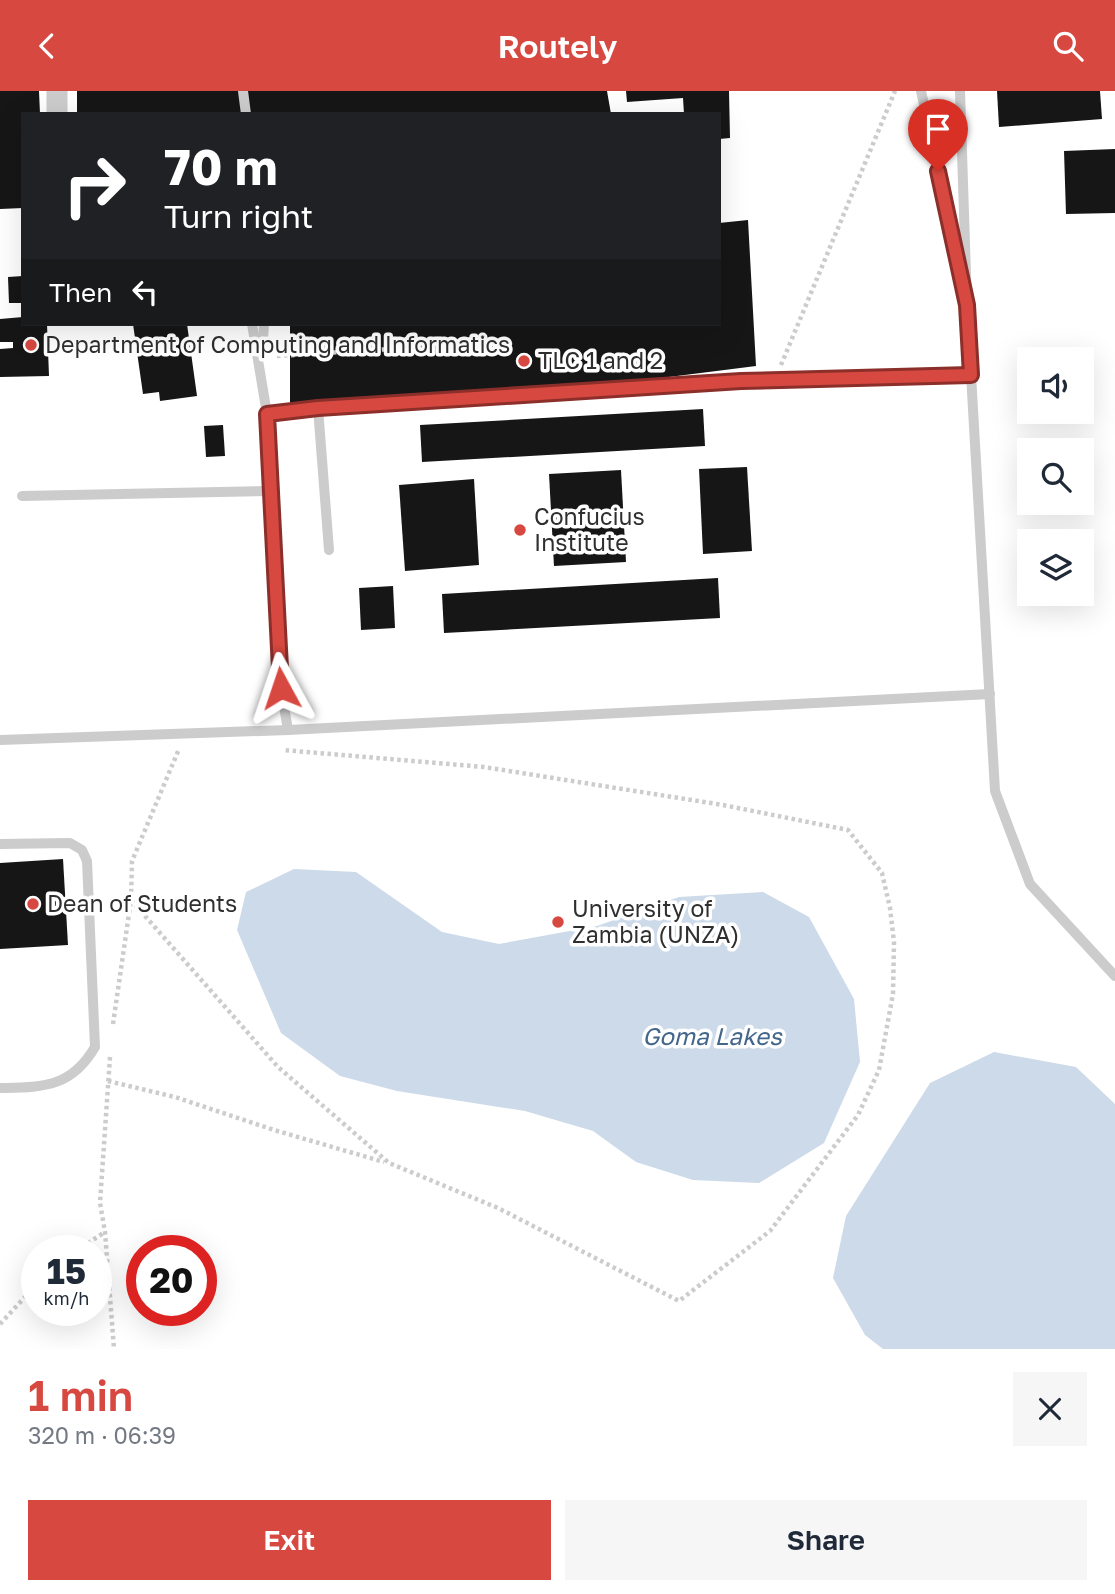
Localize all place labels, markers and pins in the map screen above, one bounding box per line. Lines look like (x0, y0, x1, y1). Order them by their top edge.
pin (908, 99, 968, 171)
place label: Department of Computing and Informatics (45, 330, 510, 358)
marker: Department of Computing and Informatics (23, 337, 39, 353)
place label: TLC 1 and 2 (538, 346, 663, 374)
marker: TLC 1 and 2 (516, 353, 532, 369)
place label: Confucius Institute (534, 502, 645, 556)
marker: Confucius Institute (512, 522, 528, 538)
place label: Dean of Students (47, 889, 237, 917)
place label: University of Zambia (UNZA) (572, 894, 739, 948)
marker: Dean of Students (25, 896, 41, 912)
marker: University of Zambia (UNZA) (550, 914, 566, 930)

